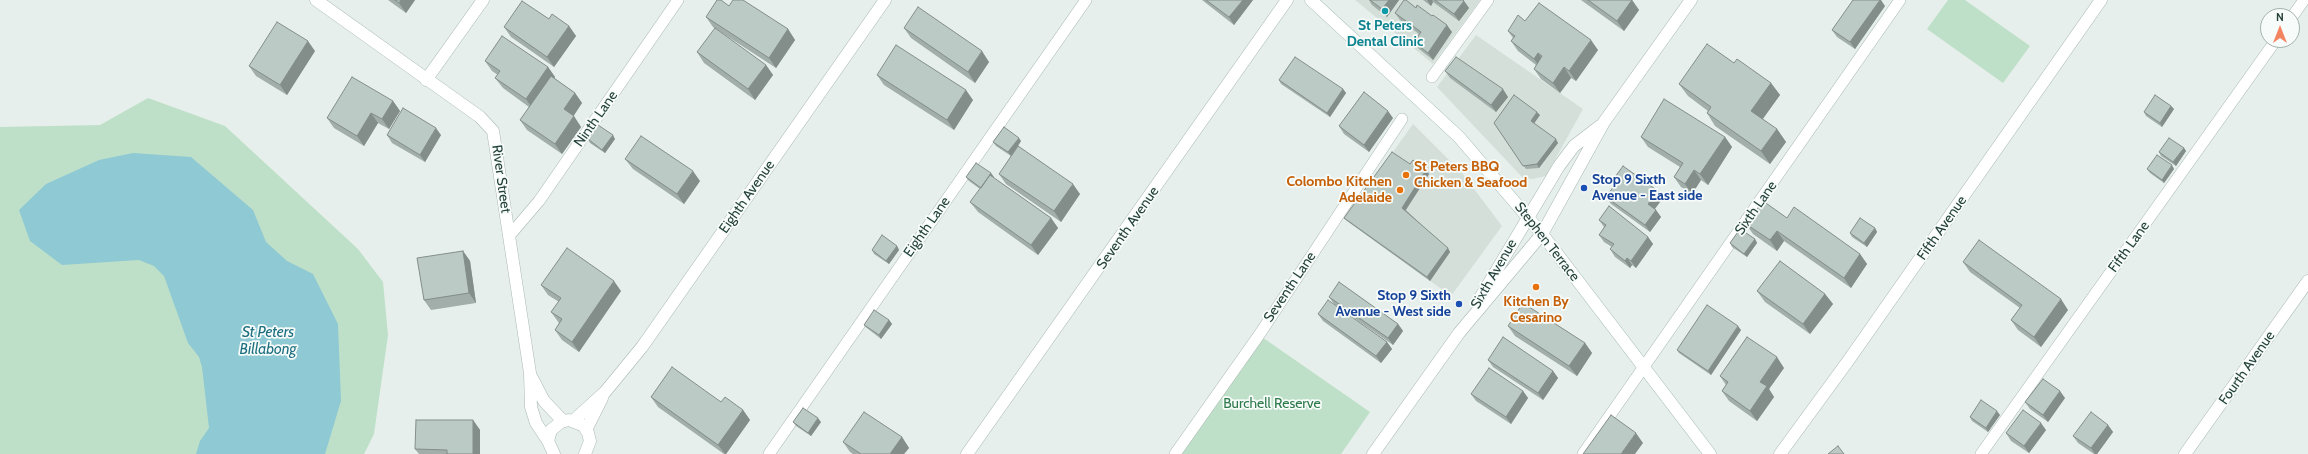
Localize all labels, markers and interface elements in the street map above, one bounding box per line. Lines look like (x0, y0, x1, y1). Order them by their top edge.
marker: St Peters Dental Clinic (1380, 6, 1390, 16)
north arrow (2260, 8, 2300, 48)
text: N (2276, 10, 2284, 24)
place label: St Peters Dental Clinic (1347, 18, 1423, 50)
street label: Ninth Lane (571, 88, 621, 150)
street label: River Street (488, 144, 514, 214)
street label: Eighth Avenue (716, 157, 778, 237)
place label: St Peters BBQ Chicken & Seafood (1414, 159, 1527, 192)
marker: St Peters BBQ Chicken & Seafood (1401, 170, 1411, 180)
place label: Stop 9 Sixth Avenue - East side (1592, 172, 1702, 204)
place label: Colombo Kitchen Adelaide (1286, 174, 1392, 206)
street label: Sixth Lane (1731, 178, 1781, 238)
marker: Stop 9 Sixth Avenue - East side (1579, 183, 1589, 193)
street label: Seventh Avenue (1093, 184, 1163, 272)
marker: Colombo Kitchen Adelaide (1395, 185, 1405, 195)
street label: Fifth Avenue (1914, 193, 1970, 263)
street label: Eighth Lane (900, 194, 954, 260)
street label: Stephen Terrace (1511, 199, 1583, 285)
street label: Fifth Lane (2105, 218, 2153, 276)
street label: Sixth Avenue (1467, 236, 1521, 312)
street label: Seventh Lane (1260, 249, 1320, 325)
marker: Kitchen By Cesarino (1531, 282, 1541, 292)
place label: Stop 9 Sixth Avenue - West side (1335, 288, 1451, 320)
place label: Kitchen By Cesarino (1503, 294, 1569, 326)
marker: Stop 9 Sixth Avenue - West side (1454, 299, 1464, 309)
water label: St Peters Billabong (240, 324, 296, 359)
street label: Fourth Avenue (2215, 328, 2279, 408)
park label: Burchell Reserve (1223, 396, 1321, 412)

